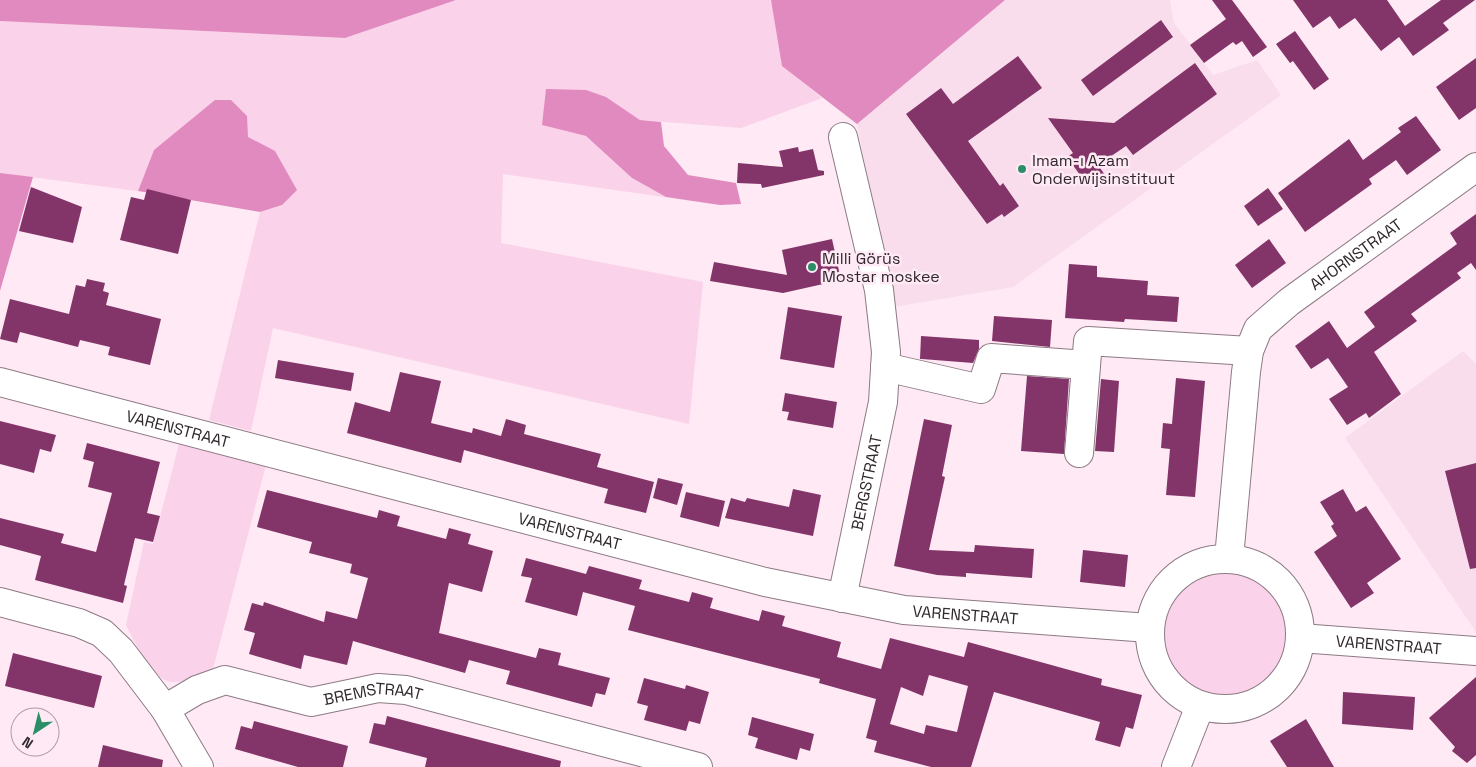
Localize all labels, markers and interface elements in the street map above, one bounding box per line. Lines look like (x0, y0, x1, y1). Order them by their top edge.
place label: Imam-ı Azam Onderwijsinstituut (1032, 150, 1175, 189)
marker: Imam-ı Azam Onderwijsinstituut (1016, 163, 1028, 175)
street label: AHORNSTRAAT (1305, 214, 1406, 295)
place label: Milli Görüs Mostar moskee (822, 248, 940, 287)
marker: Milli Görüs Mostar moskee (806, 261, 818, 273)
street label: VARENSTRAAT (124, 405, 232, 453)
street label: BERGSTRAAT (846, 433, 887, 532)
street label: VARENSTRAAT (516, 508, 624, 555)
street label: VARENSTRAAT (912, 601, 1019, 629)
street label: VARENSTRAAT (1335, 631, 1442, 659)
street label: BREMSTRAAT (322, 678, 425, 710)
north arrow (10, 707, 60, 757)
text: N (19, 733, 37, 753)

